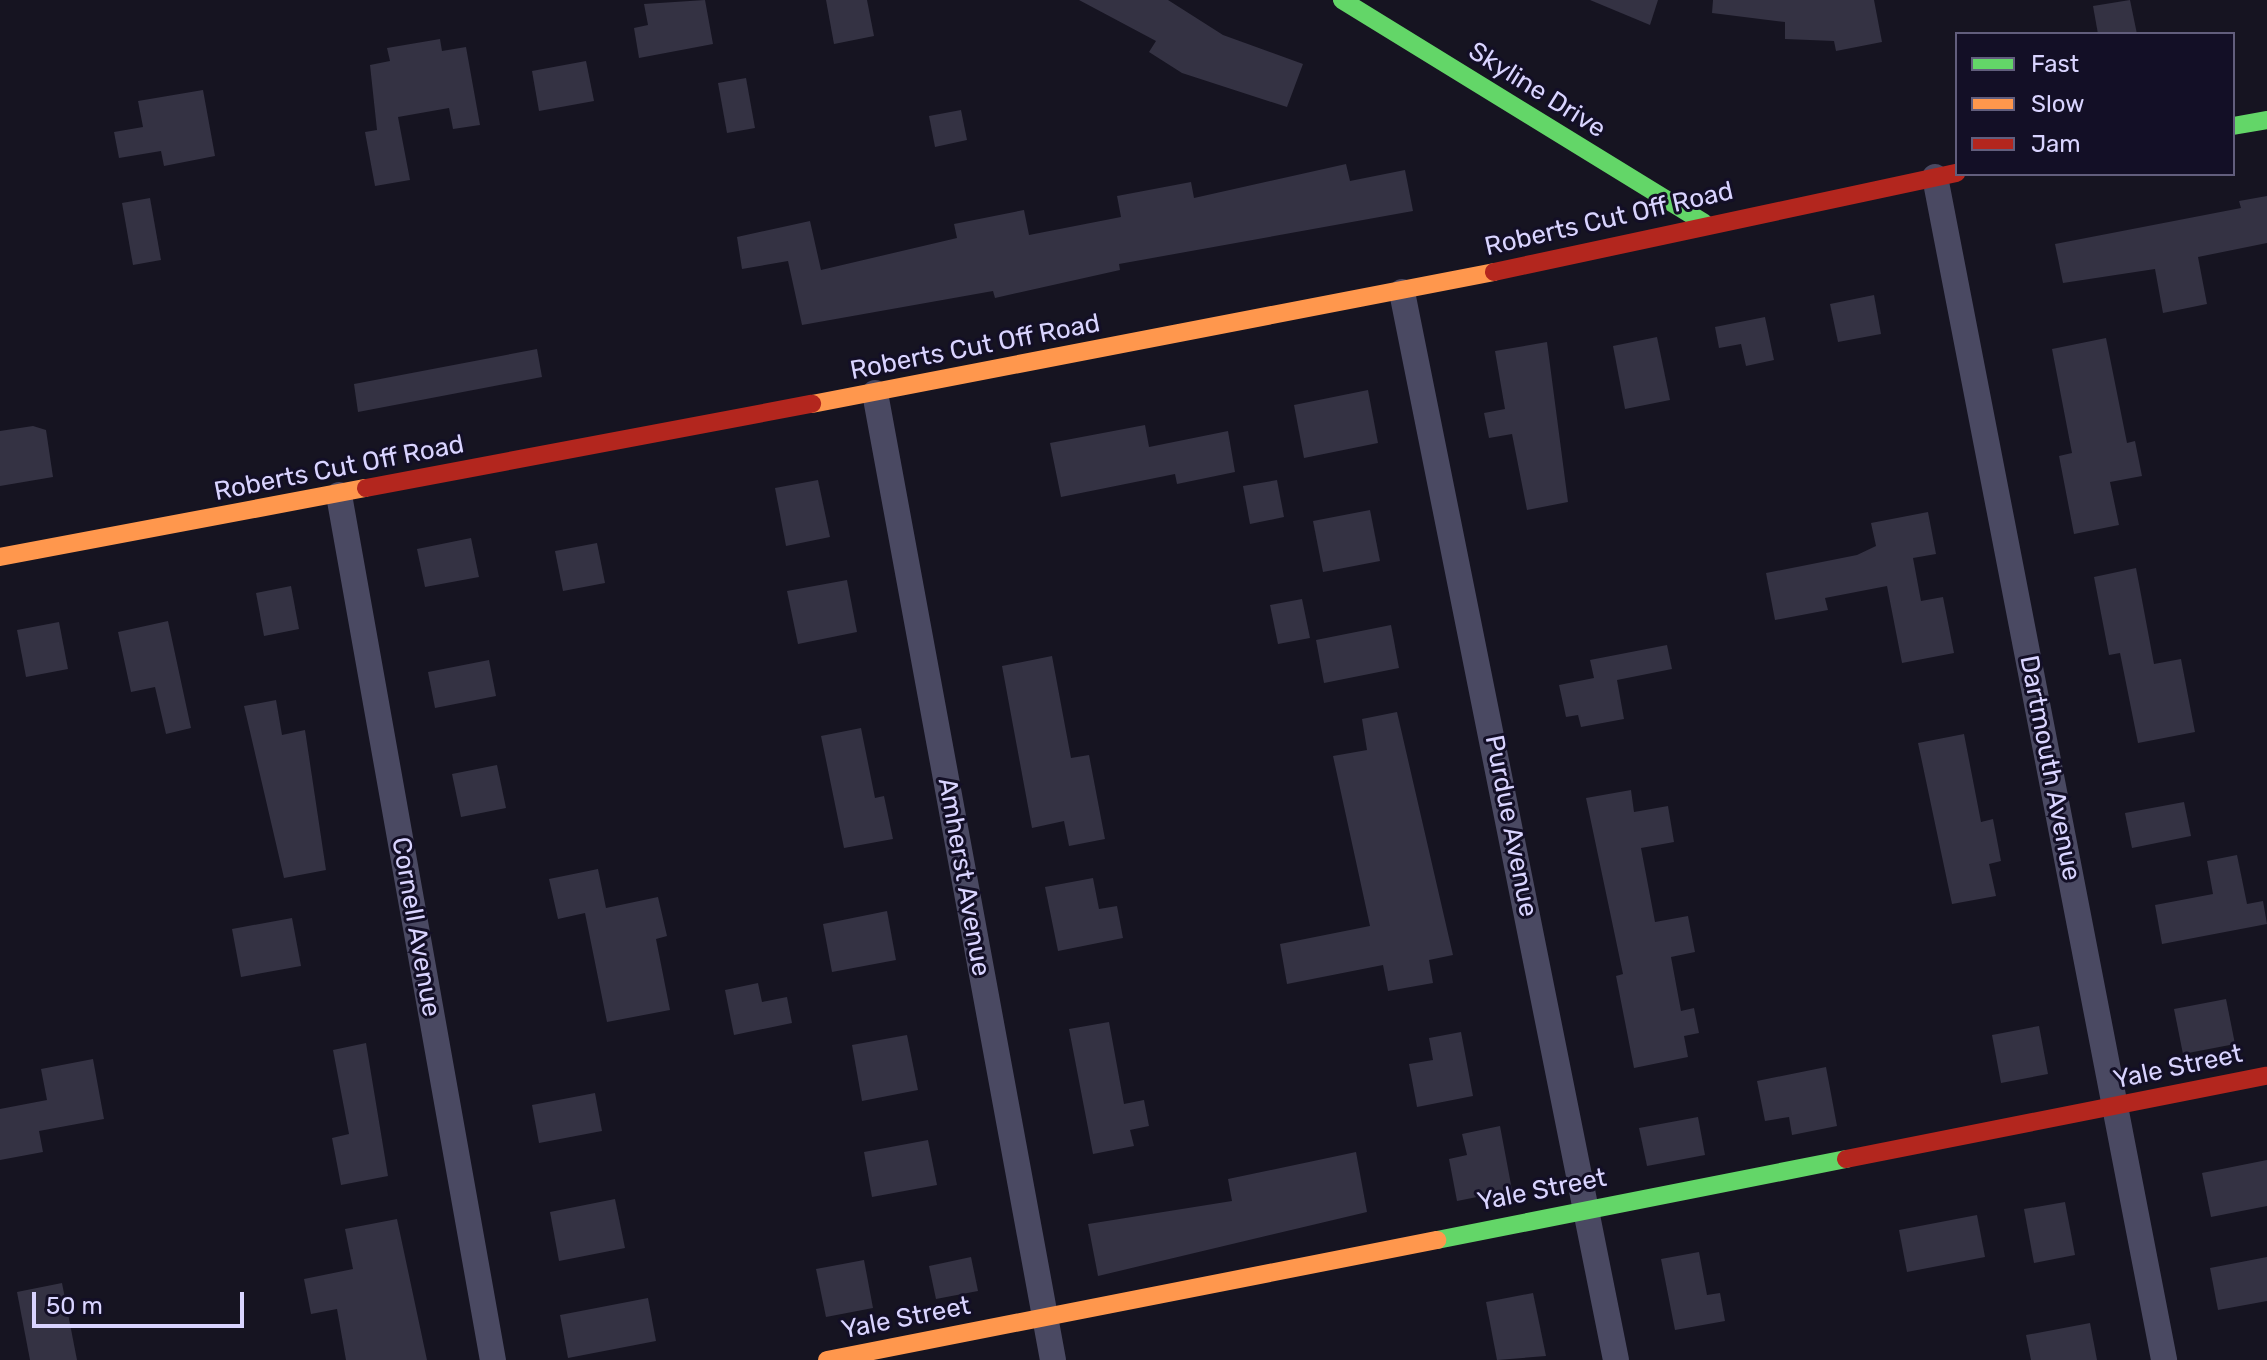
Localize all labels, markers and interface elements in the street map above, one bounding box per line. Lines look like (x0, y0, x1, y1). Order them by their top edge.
legend (1955, 32, 2235, 176)
street label: Skyline Drive (1463, 35, 1611, 145)
text: Fast (2031, 50, 2079, 78)
text: Slow (2031, 90, 2084, 118)
text: Jam (2031, 130, 2081, 158)
street label: Roberts Cut Off Road (1481, 175, 1737, 263)
street label: Roberts Cut Off Road (847, 307, 1103, 387)
street label: Roberts Cut Off Road (211, 428, 467, 508)
street label: Dartmouth Avenue (2013, 652, 2087, 884)
street label: Purdue Avenue (1478, 732, 1544, 920)
street label: Amherst Avenue (931, 775, 997, 979)
street label: Cornell Avenue (385, 834, 447, 1020)
street label: Yale Street (2111, 1038, 2245, 1096)
street label: Yale Street (1475, 1162, 1609, 1218)
scale bar (36, 1276, 248, 1326)
street label: Yale Street (839, 1290, 973, 1346)
text: 50 m (46, 1292, 103, 1320)

